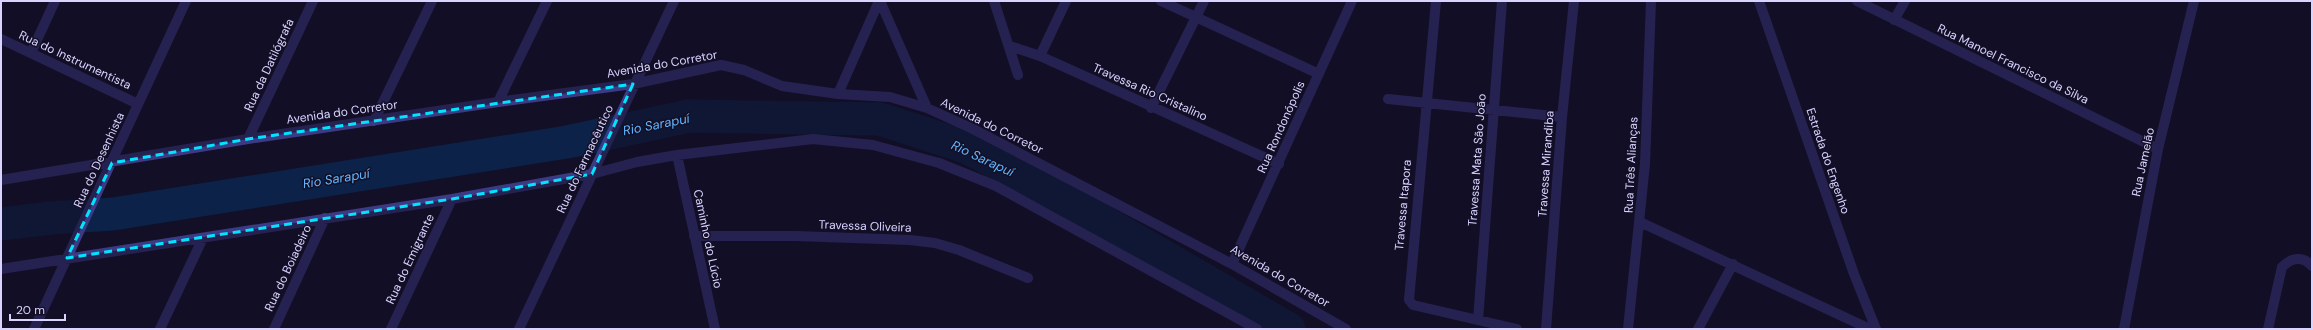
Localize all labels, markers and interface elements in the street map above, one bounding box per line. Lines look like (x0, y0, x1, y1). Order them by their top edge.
street label: Rua da Datilógrafa (240, 16, 298, 114)
street label: Rua Manoel Francisco da Silva (1935, 20, 2091, 108)
street label: Rua do Instrumentista (16, 27, 134, 93)
street label: Avenida do Corretor (605, 46, 719, 82)
street label: Travessa Rio Cristalino (1090, 59, 1210, 125)
street label: Rua Rondonópolis (1253, 78, 1309, 176)
street label: Travessa Mata São João (1464, 93, 1490, 227)
street label: Avenida do Corretor (938, 94, 1046, 158)
street label: Avenida do Corretor (285, 96, 399, 128)
street label: Rua do Farmacêutico (553, 102, 617, 216)
street label: Estrada do Engenho (1802, 106, 1854, 216)
water label: Rio Sarapuí (621, 109, 692, 139)
street label: Rua do Desenhista (70, 110, 128, 210)
street label: Travessa Mirandiba (1534, 110, 1558, 218)
street label: Rua Três Alianças (1620, 116, 1642, 214)
street label: Rua Jamelão (2128, 126, 2158, 198)
water label: Rio Sarapuí (949, 136, 1018, 181)
street label: Travessa Itapora (1391, 159, 1415, 251)
water label: Rio Sarapuí (301, 165, 372, 192)
street label: Caminho do Lúcio (690, 188, 726, 290)
street label: Rua do Emigrante (382, 211, 438, 307)
street label: Travessa Oliveira (818, 216, 912, 236)
street label: Rua do Boiadeiro (261, 222, 315, 314)
street label: Avenida do Corretor (1227, 241, 1333, 311)
scale bar (10, 296, 65, 322)
text: 20 m (16, 302, 45, 318)

